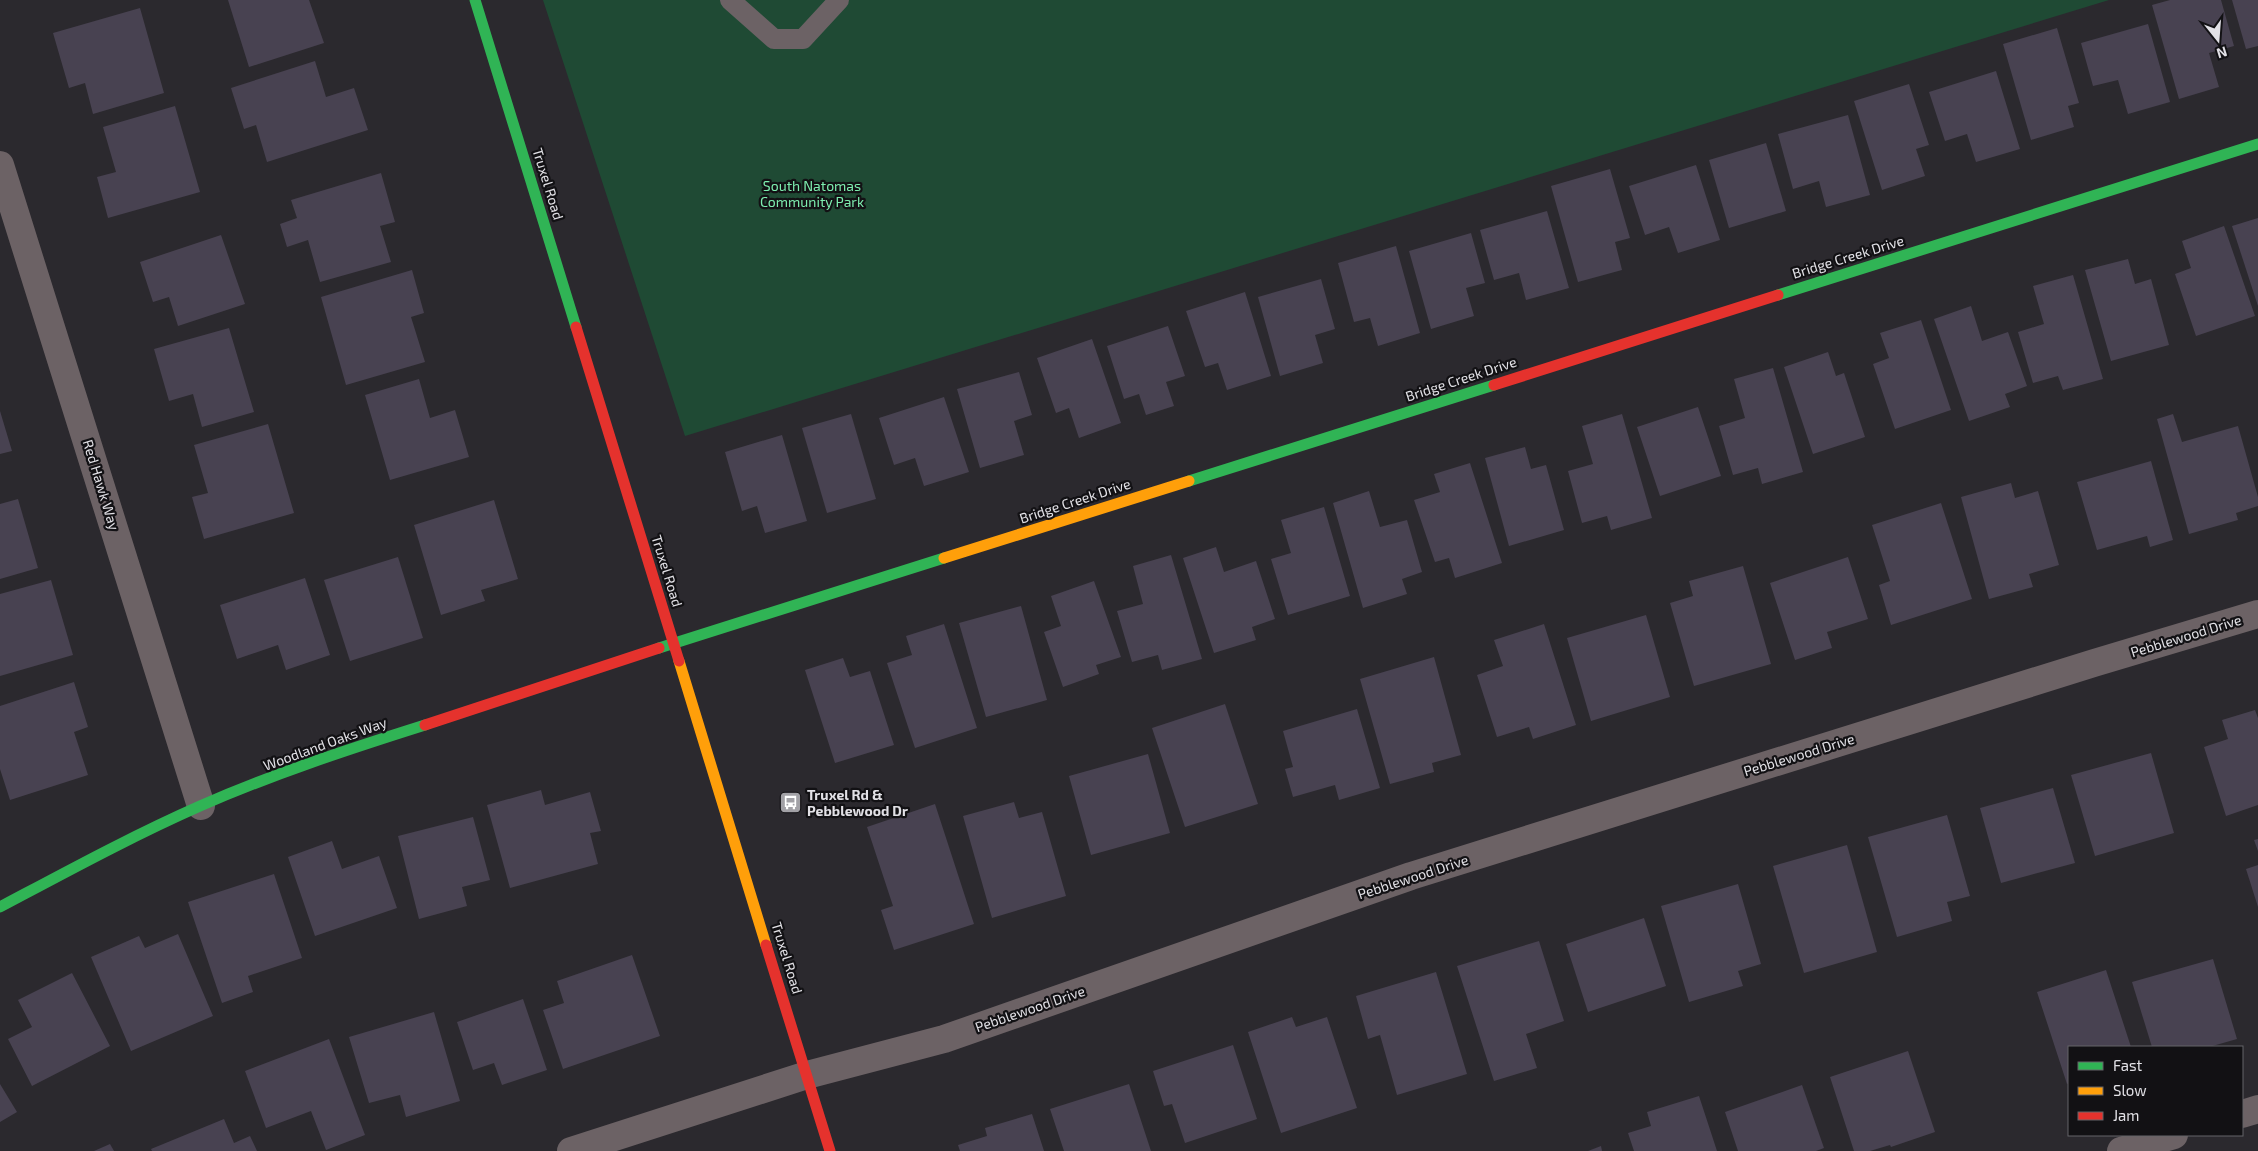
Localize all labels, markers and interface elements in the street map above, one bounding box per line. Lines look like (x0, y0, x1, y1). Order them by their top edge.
north arrow (2193, 15, 2243, 65)
text: N (2215, 43, 2229, 63)
street label: Truxel Road (529, 146, 567, 222)
park label: South Natomas Community Park (760, 177, 864, 210)
street label: Bridge Creek Drive (1790, 231, 1906, 282)
street label: Bridge Creek Drive (1403, 353, 1519, 405)
street label: Red Hawk Way (80, 437, 124, 533)
street label: Bridge Creek Drive (1017, 475, 1133, 527)
street label: Truxel Road (648, 533, 686, 609)
street label: Pebblewood Drive (2128, 611, 2243, 660)
street label: Woodland Oaks Way (261, 713, 390, 774)
street label: Pebblewood Drive (1741, 730, 1856, 779)
place label: Truxel Rd & Pebblewood Dr (807, 786, 908, 819)
bus stop icon: Truxel Rd & Pebblewood Dr (779, 791, 803, 815)
street label: Pebblewood Drive (1355, 851, 1470, 902)
street label: Truxel Road (768, 920, 806, 996)
street label: Pebblewood Drive (973, 982, 1087, 1035)
legend (2068, 1046, 2243, 1136)
text: Fast (2113, 1056, 2143, 1074)
text: Slow (2113, 1081, 2147, 1099)
text: Jam (2113, 1106, 2139, 1124)

